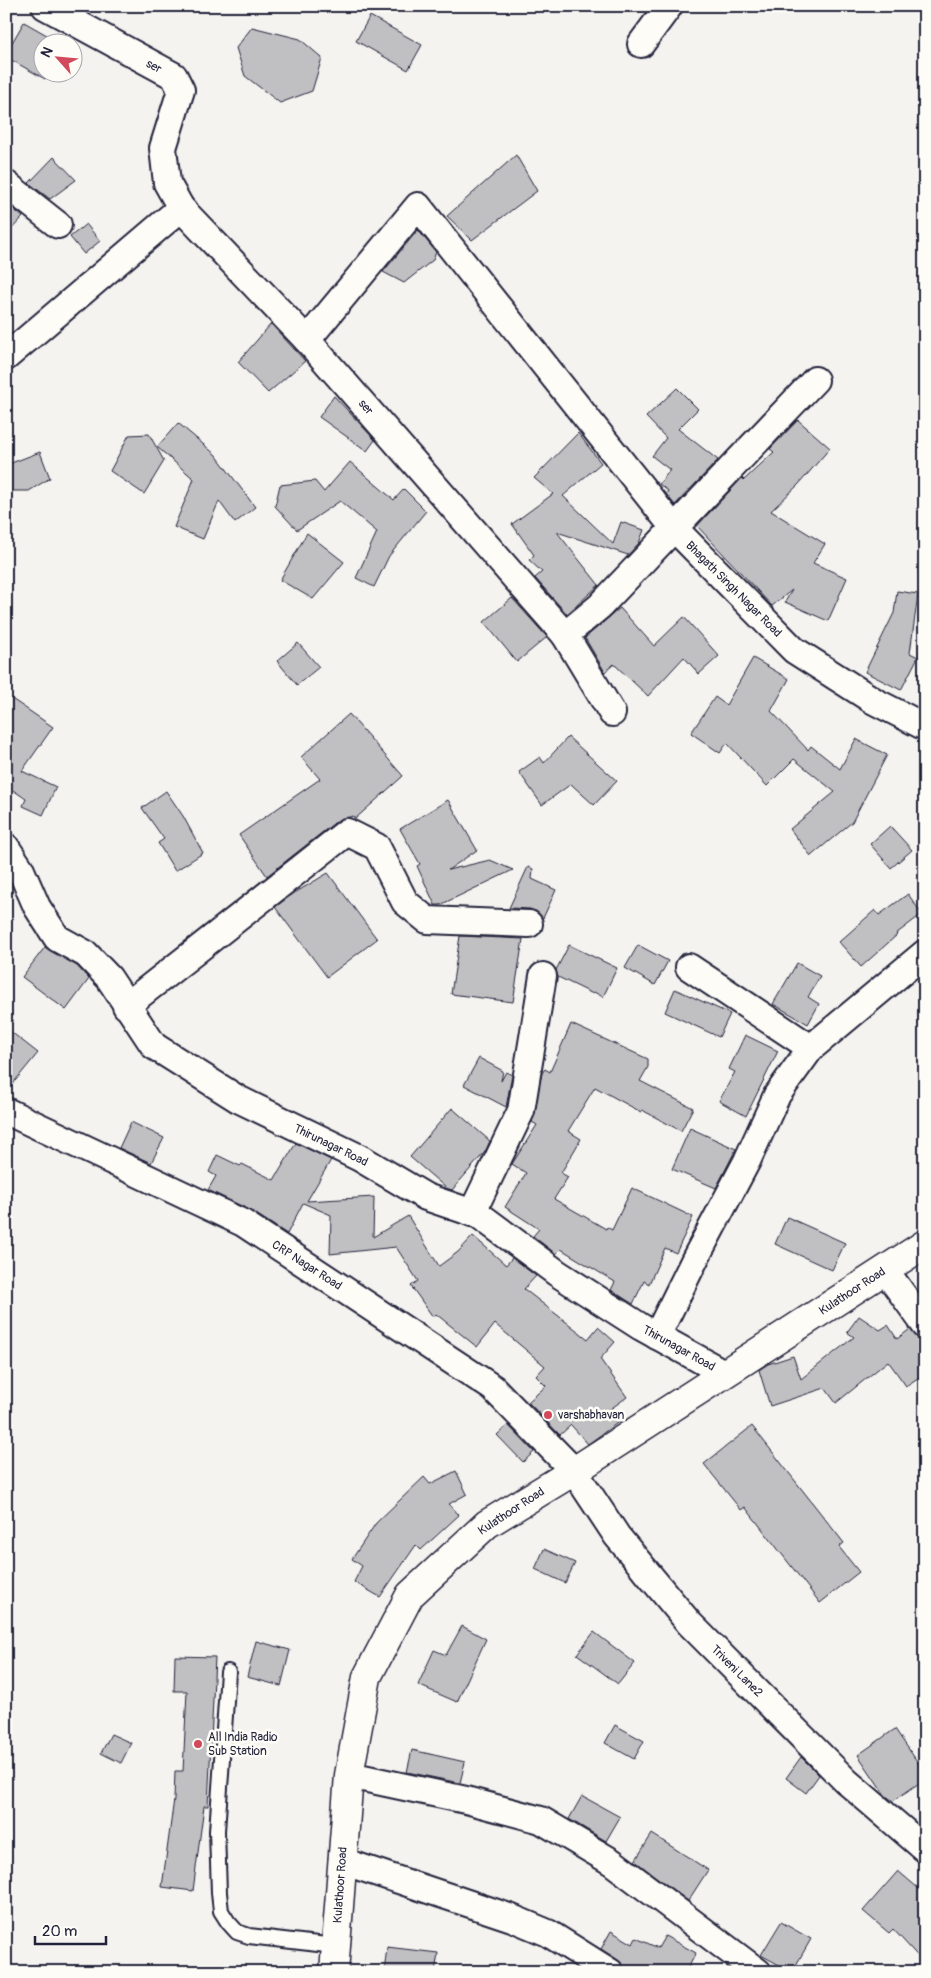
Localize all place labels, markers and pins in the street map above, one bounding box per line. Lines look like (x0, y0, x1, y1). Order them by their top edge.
place label: varshabhavan (557, 1408, 625, 1423)
marker: varshabhavan (542, 1409, 554, 1421)
place label: All India Radio Sub Station (208, 1730, 278, 1759)
marker: All India Radio Sub Station (192, 1738, 204, 1750)

